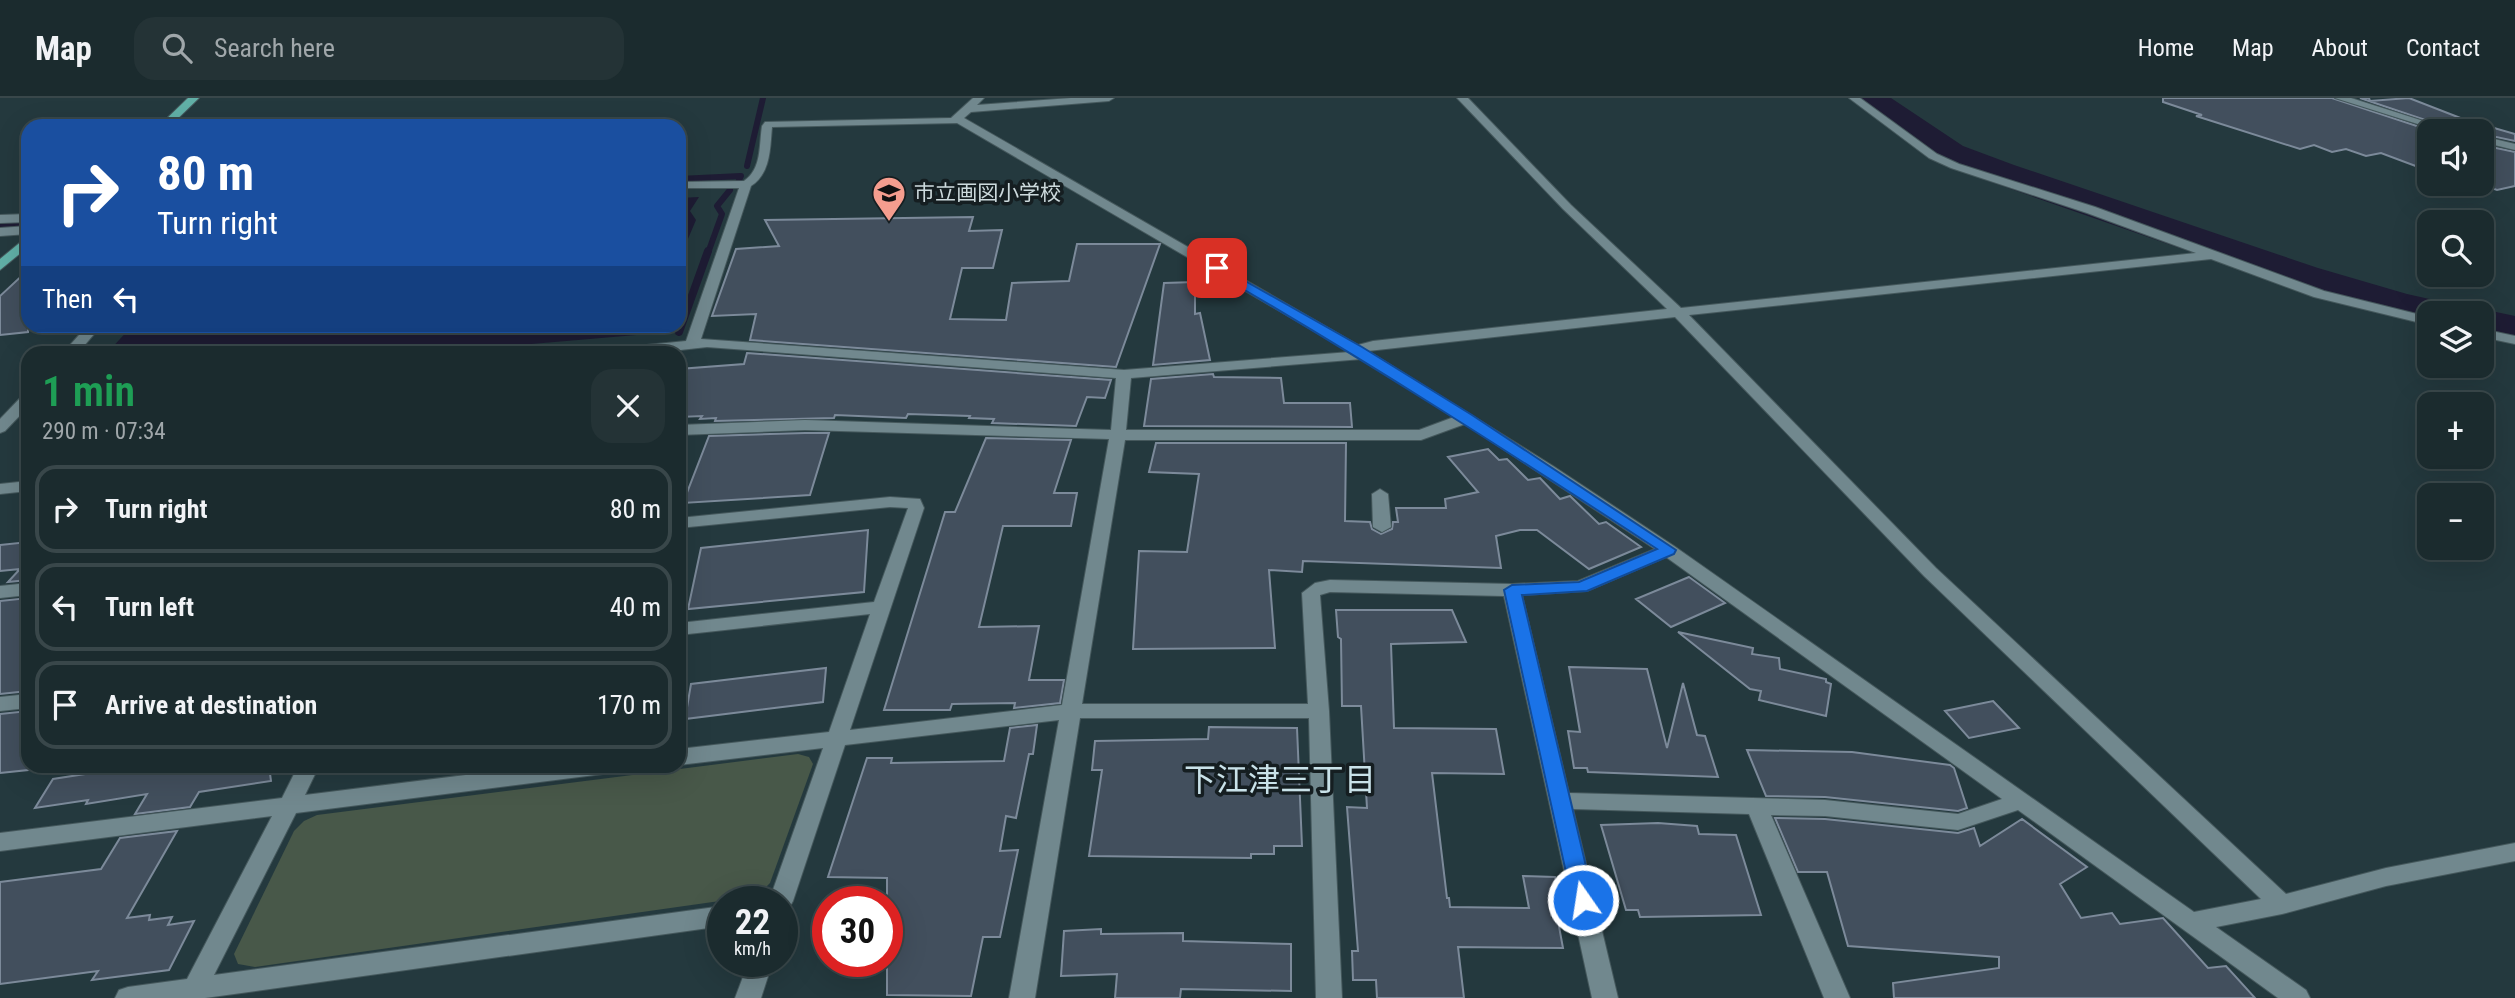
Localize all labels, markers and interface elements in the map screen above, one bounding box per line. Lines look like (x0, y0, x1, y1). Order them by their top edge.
search box (134, 17, 624, 80)
text: Map (35, 29, 92, 68)
icon: search (158, 29, 196, 67)
text: Search here (214, 33, 335, 63)
text: Home (2138, 34, 2194, 62)
text: Map (2232, 34, 2274, 62)
text: About (2312, 34, 2368, 62)
text: Contact (2406, 34, 2480, 62)
map controls (2417, 119, 2494, 560)
button: sound (2417, 119, 2494, 196)
text: 80 m (157, 145, 254, 202)
icon: right (42, 147, 133, 238)
school or university icon: 市立画図小学校 (870, 174, 908, 223)
place label: 市立画図小学校 (914, 181, 1061, 205)
text: Turn right (157, 204, 278, 242)
button: search (2417, 210, 2494, 287)
pin (1187, 238, 1247, 298)
icon: arrive (1198, 249, 1236, 287)
icon: left (107, 280, 145, 318)
text: Then (42, 284, 93, 314)
button: layers (2417, 301, 2494, 378)
text: 1 min (42, 367, 135, 416)
button: close (591, 369, 665, 443)
button: + (2417, 392, 2494, 469)
text: 290 m · 07:34 (42, 418, 166, 445)
button: − (2417, 483, 2494, 560)
icon: right (46, 490, 84, 528)
text: Turn right (105, 494, 207, 524)
text: 80 m (610, 494, 661, 524)
icon: left (46, 588, 84, 626)
text: Turn left (105, 592, 194, 622)
text: 40 m (610, 592, 661, 622)
icon: arrive (46, 686, 84, 724)
text: Arrive at destination (105, 690, 317, 720)
text: 170 m (597, 690, 661, 720)
district label: 下江津三丁目 (1184, 761, 1376, 799)
position arrow (1546, 863, 1620, 937)
speed limit sign: 30 (812, 886, 903, 977)
text: 22 (735, 902, 770, 943)
text: km/h (734, 938, 771, 959)

